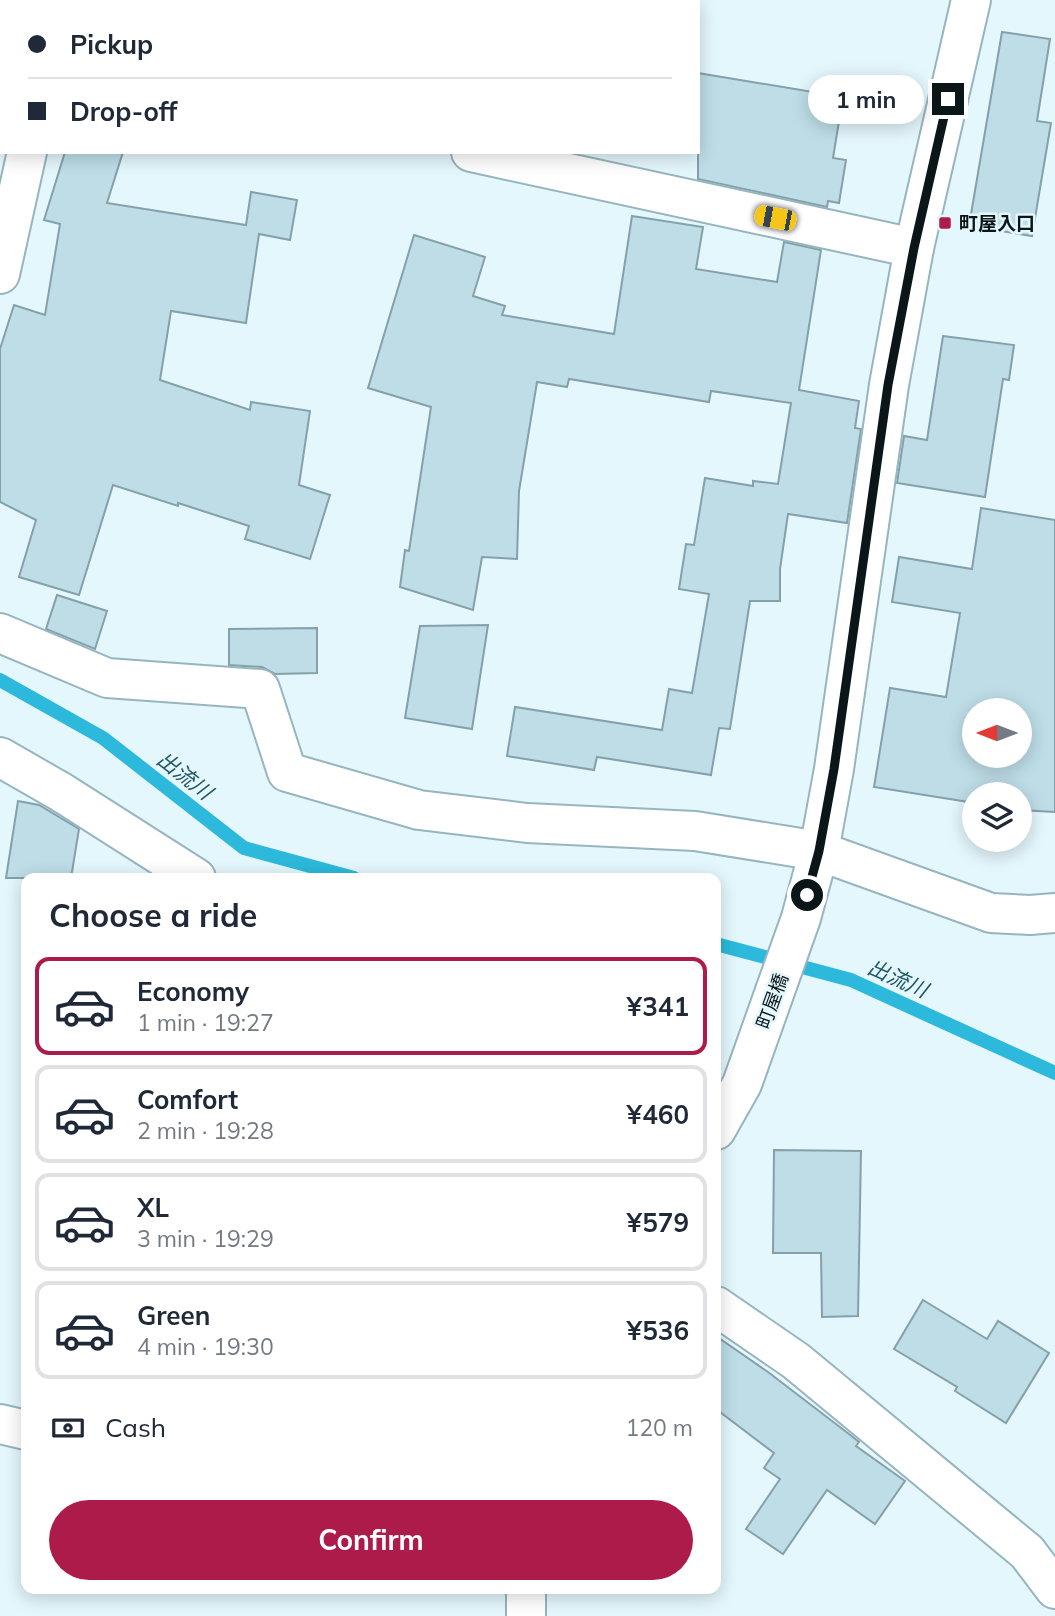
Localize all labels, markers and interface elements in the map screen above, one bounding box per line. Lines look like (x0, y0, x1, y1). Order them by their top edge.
text: Pickup (70, 28, 153, 61)
callout: 1 min (808, 74, 923, 124)
route end (932, 83, 964, 115)
text: 1 min (836, 85, 896, 114)
text: Drop-off (70, 95, 177, 128)
car (753, 204, 798, 232)
place label: 町屋入口 (959, 211, 1035, 235)
marker: 町屋入口 (937, 215, 953, 231)
north arrow (962, 698, 1032, 768)
map controls (962, 698, 1032, 852)
water label: 出流川 (152, 745, 219, 806)
button: layers (962, 782, 1032, 852)
route start (791, 879, 823, 911)
text: Choose a ride (49, 895, 257, 935)
water label: 出流川 (864, 953, 934, 1004)
street label: 町屋橋 (751, 970, 793, 1032)
icon: car (53, 975, 116, 1038)
text: Economy (137, 975, 249, 1008)
text: ¥341 (627, 990, 689, 1023)
text: 1 min · 19:27 (137, 1008, 274, 1037)
icon: car (53, 1083, 116, 1146)
text: Comfort (137, 1083, 238, 1116)
text: ¥460 (627, 1098, 689, 1131)
text: 2 min · 19:28 (137, 1116, 274, 1145)
icon: car (53, 1191, 116, 1254)
text: XL (137, 1191, 169, 1224)
text: ¥579 (627, 1206, 689, 1239)
text: 3 min · 19:29 (137, 1224, 274, 1253)
icon: car (53, 1299, 116, 1362)
text: Green (137, 1299, 210, 1332)
text: ¥536 (627, 1314, 689, 1347)
text: 4 min · 19:30 (137, 1332, 274, 1361)
icon: cash (49, 1409, 87, 1447)
text: Cash (105, 1411, 166, 1444)
text: 120 m (625, 1413, 693, 1442)
button: Confirm (49, 1500, 693, 1580)

